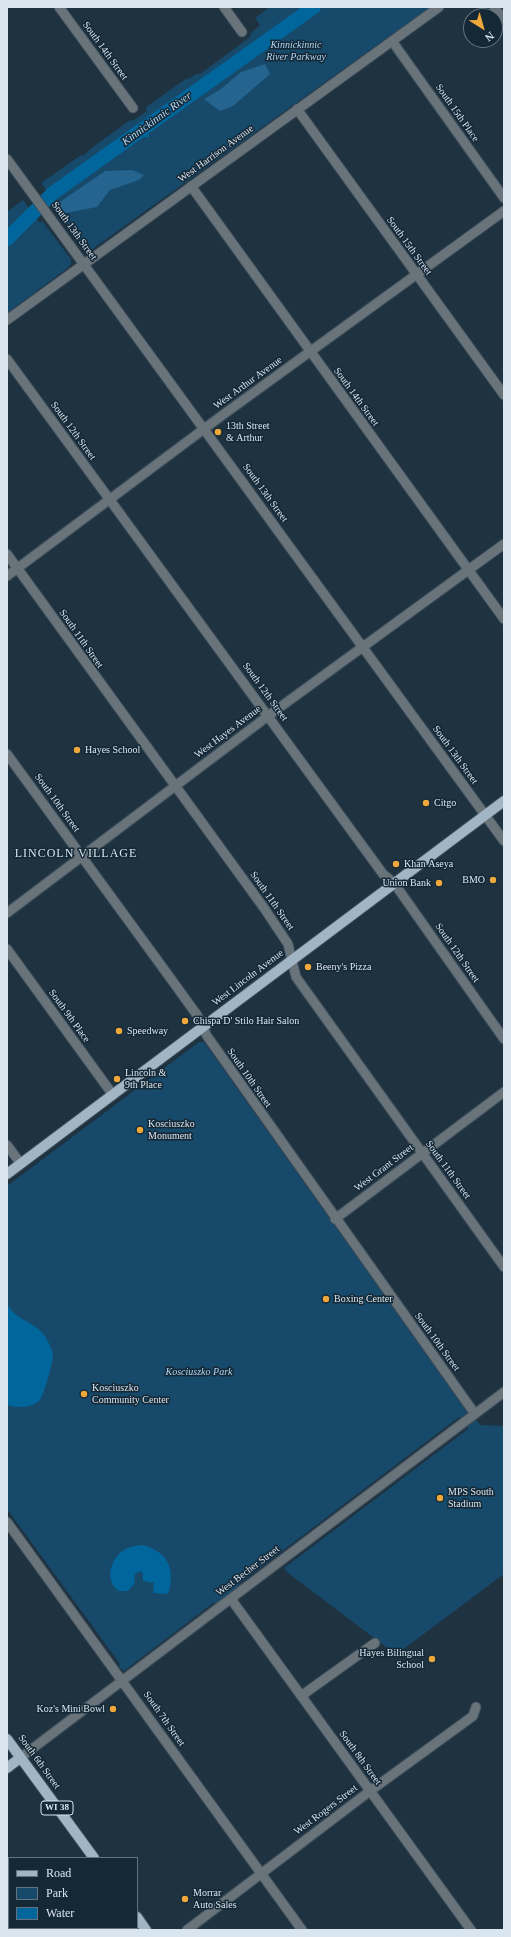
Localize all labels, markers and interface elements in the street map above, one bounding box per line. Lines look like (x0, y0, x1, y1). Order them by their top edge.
north arrow (463, 8, 503, 48)
street label: South 14th Street (80, 19, 130, 83)
text: N (483, 30, 496, 44)
park label: Kinnickinnic River Parkway (266, 39, 326, 62)
street label: South 15th Place (433, 82, 481, 144)
water label: Kinnickinnic River (120, 89, 194, 149)
street label: West Harrison Avenue (176, 123, 256, 185)
street label: South 13th Street (49, 199, 99, 263)
street label: South 15th Street (384, 214, 434, 278)
street label: West Arthur Avenue (211, 354, 285, 412)
street label: South 14th Street (331, 365, 381, 429)
street label: South 12th Street (48, 399, 98, 463)
place label: 13th Street & Arthur (226, 420, 270, 444)
marker: 13th Street & Arthur (213, 427, 223, 437)
street label: South 13th Street (240, 461, 290, 525)
street label: South 11th Street (56, 607, 106, 671)
street label: South 12th Street (240, 660, 290, 724)
street label: West Hayes Avenue (192, 703, 264, 761)
street label: South 13th Street (430, 723, 480, 787)
place label: Hayes School (85, 744, 140, 756)
marker: Hayes School (72, 745, 82, 755)
street label: South 10th Street (32, 771, 82, 835)
place label: Citgo (434, 797, 456, 809)
marker: Citgo (421, 798, 431, 808)
district label: LINCOLN VILLAGE (15, 847, 137, 861)
place label: Khan Aseya (404, 858, 453, 870)
marker: Khan Aseya (391, 859, 401, 869)
street label: South 11th Street (247, 869, 297, 933)
place label: BMO (462, 874, 485, 886)
marker: BMO (488, 875, 498, 885)
place label: Union Bank (382, 877, 431, 889)
marker: Union Bank (434, 878, 444, 888)
street label: South 12th Street (432, 921, 482, 985)
street label: West Lincoln Avenue (210, 947, 286, 1009)
place label: Beeny's Pizza (316, 961, 371, 973)
marker: Beeny's Pizza (303, 962, 313, 972)
street label: South 9th Place (46, 987, 92, 1045)
place label: Chispa D' Stilo Hair Salon (193, 1015, 299, 1027)
marker: Chispa D' Stilo Hair Salon (180, 1016, 190, 1026)
place label: Speedway (127, 1025, 168, 1037)
marker: Speedway (114, 1026, 124, 1036)
street label: South 10th Street (224, 1046, 274, 1110)
place label: Lincoln & 9th Place (125, 1067, 166, 1090)
marker: Lincoln & 9th Place (112, 1074, 122, 1084)
place label: Kosciuszko Monument (148, 1118, 195, 1142)
marker: Kosciuszko Monument (135, 1125, 145, 1135)
street label: South 11th Street (423, 1139, 473, 1201)
street label: West Grant Street (352, 1142, 416, 1194)
place label: Boxing Center (334, 1293, 393, 1305)
marker: Boxing Center (321, 1294, 331, 1304)
street label: South 10th Street (412, 1310, 462, 1374)
park label: Kosciuszko Park (166, 1366, 232, 1378)
place label: Kosciuszko Community Center (92, 1382, 169, 1406)
marker: Kosciuszko Community Center (79, 1389, 89, 1399)
place label: MPS South Stadium (448, 1486, 494, 1510)
marker: MPS South Stadium (435, 1493, 445, 1503)
street label: West Becher Street (214, 1543, 282, 1599)
place label: Hayes Bilingual School (359, 1647, 424, 1670)
marker: Hayes Bilingual School (427, 1654, 437, 1664)
street label: South 7th Street (141, 1689, 187, 1749)
place label: Koz's Mini Bowl (37, 1703, 105, 1715)
marker: Koz's Mini Bowl (108, 1704, 118, 1714)
street label: South 8th Street (336, 1728, 384, 1788)
street label: South 6th Street (15, 1732, 63, 1792)
street label: West Rogers Street (292, 1782, 360, 1838)
road number: WI 38 (41, 1801, 73, 1815)
legend (8, 1857, 138, 1929)
text: Road (46, 1866, 71, 1880)
text: Park (46, 1886, 68, 1900)
place label: Morrar Auto Sales (193, 1887, 237, 1910)
marker: Morrar Auto Sales (180, 1894, 190, 1904)
text: Water (46, 1906, 74, 1920)

